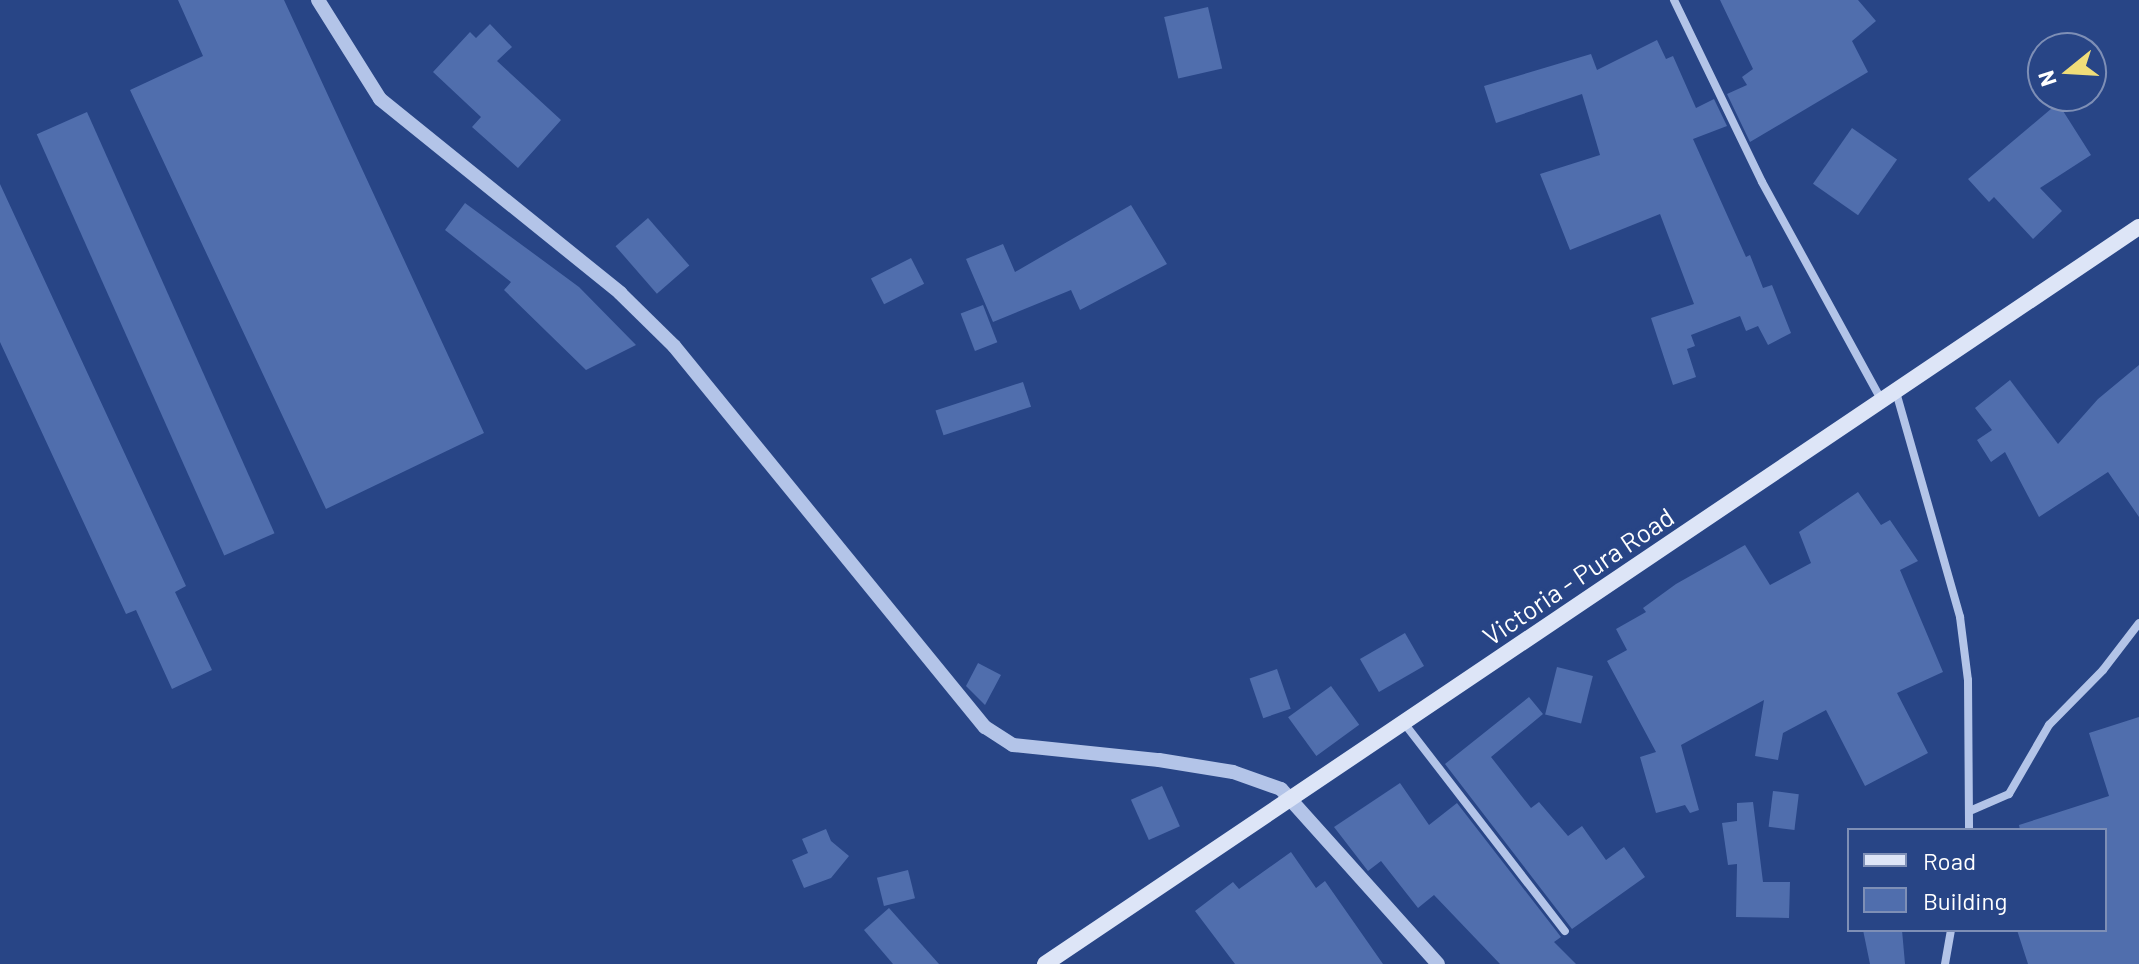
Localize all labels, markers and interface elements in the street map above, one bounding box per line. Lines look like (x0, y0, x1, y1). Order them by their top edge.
north arrow (2027, 32, 2107, 112)
text: N (2031, 68, 2061, 90)
street label: Victoria - Pura Road (1477, 501, 1679, 651)
legend (1847, 828, 2107, 932)
text: Road (1923, 846, 1976, 875)
text: Building (1923, 886, 2007, 915)

